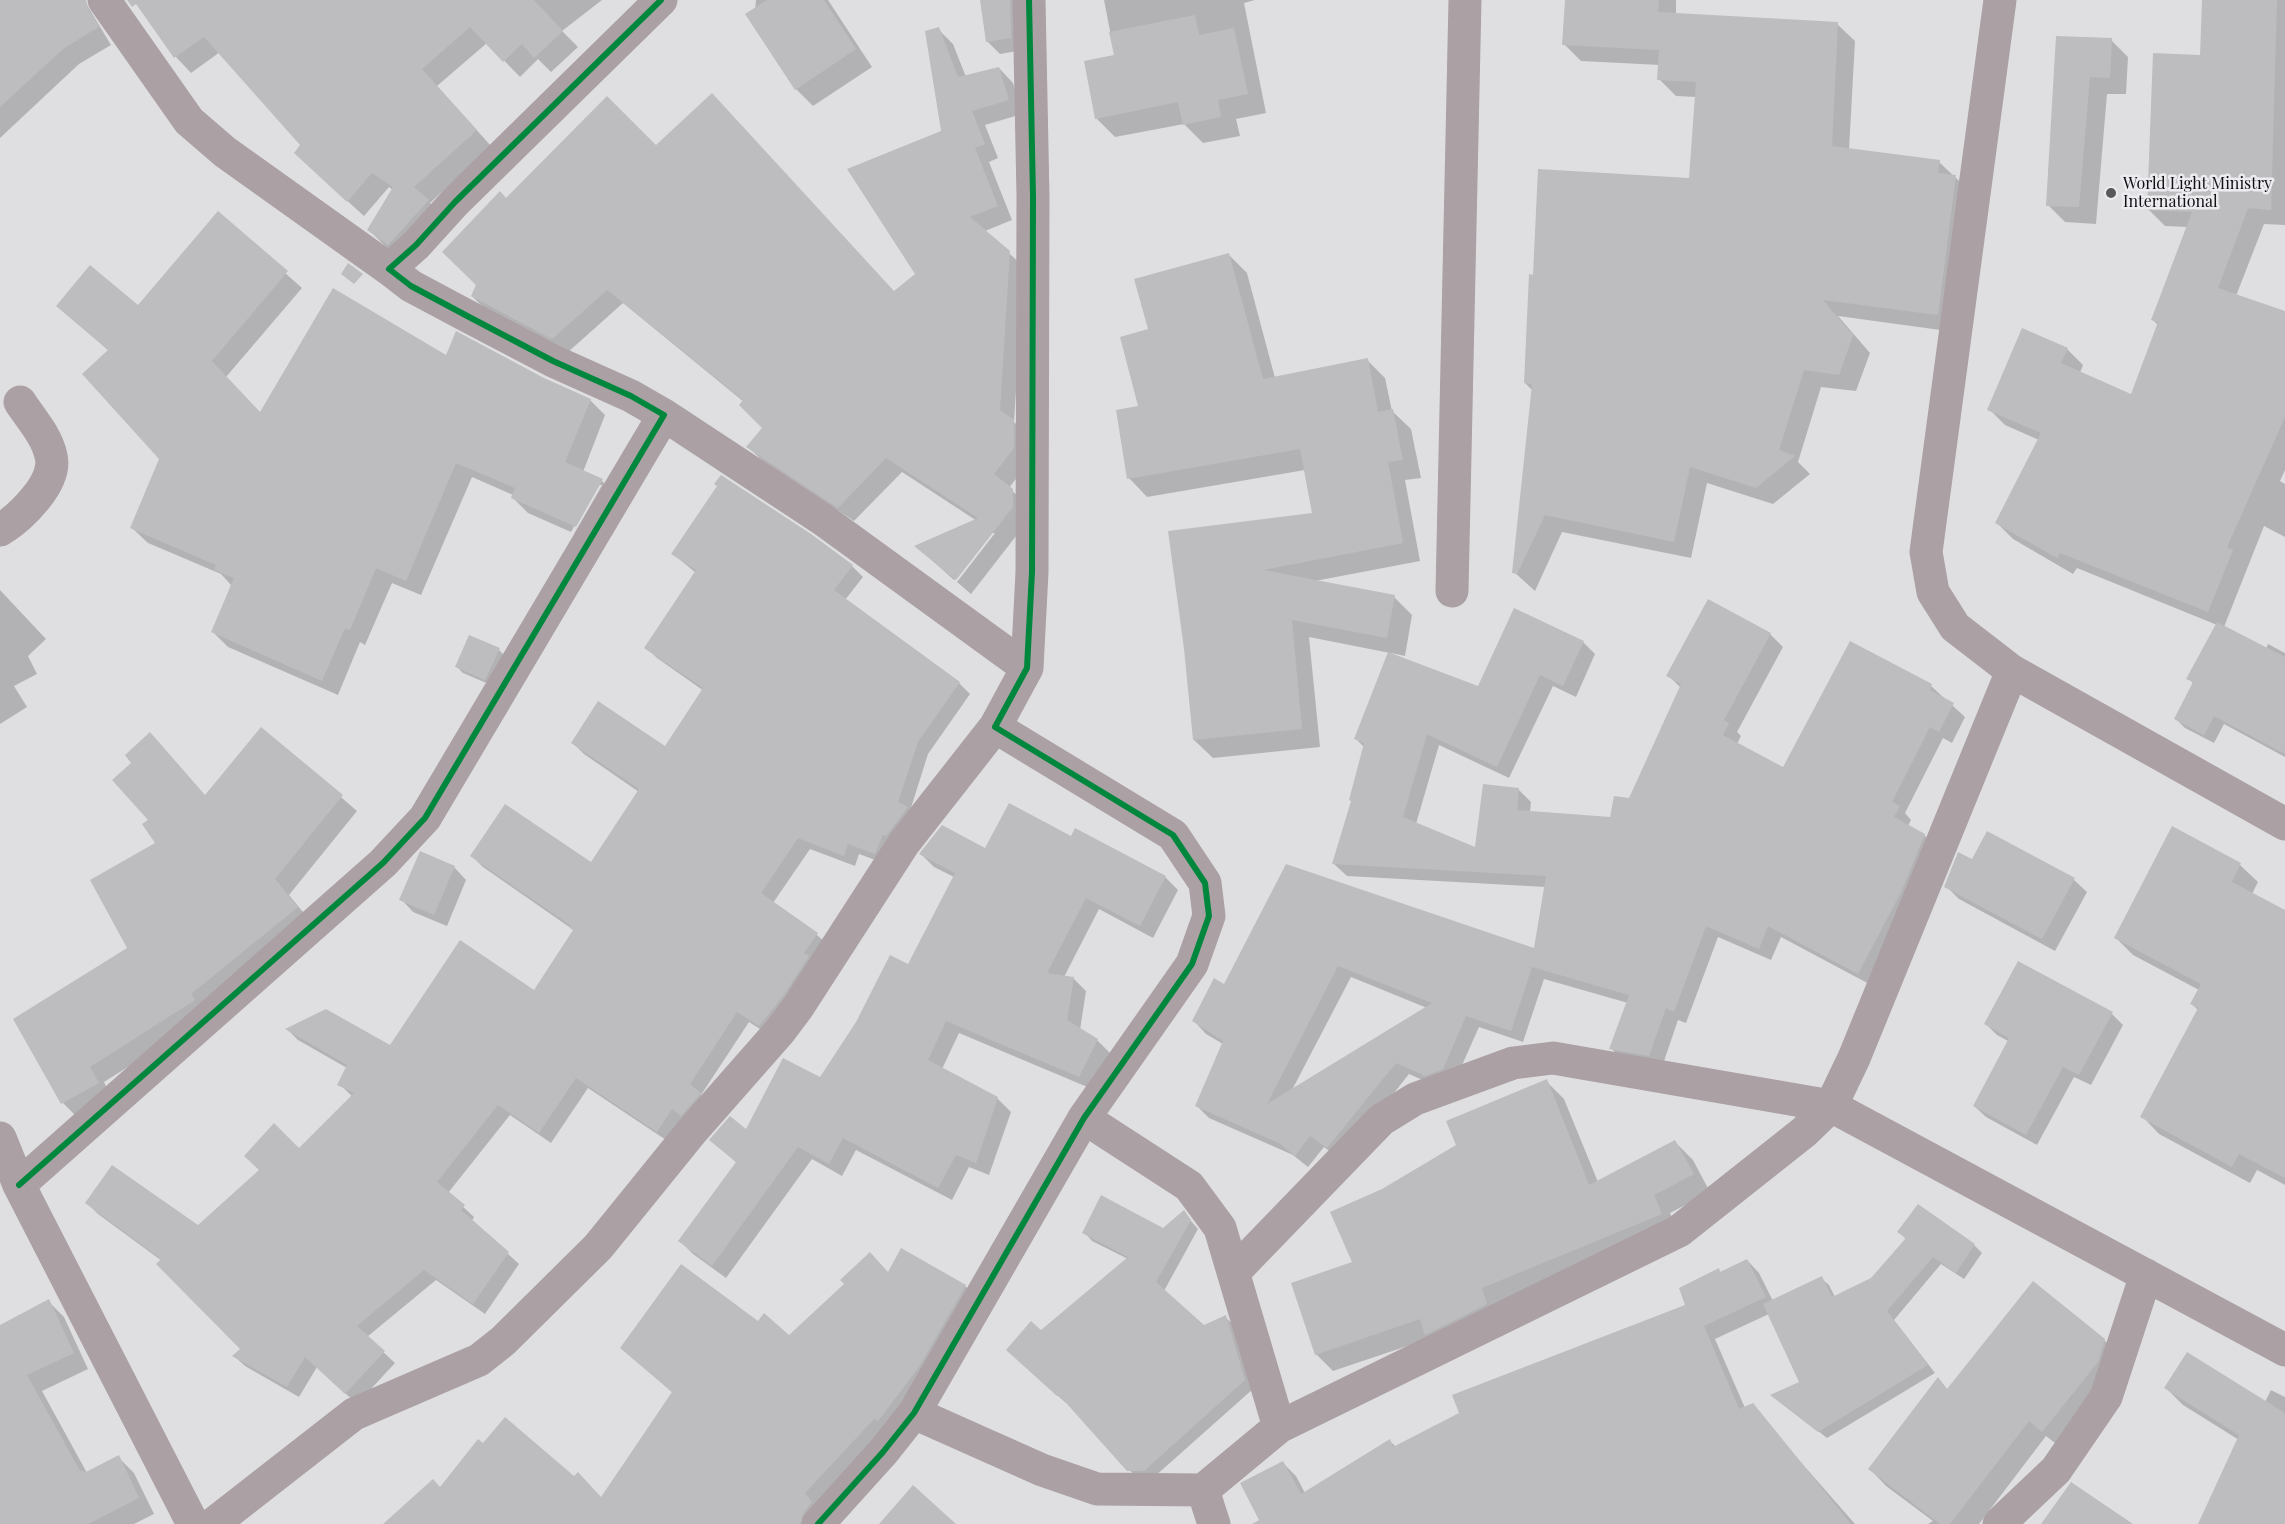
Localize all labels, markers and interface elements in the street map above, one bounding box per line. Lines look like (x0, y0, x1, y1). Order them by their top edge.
place label: World Light Ministry International (2123, 174, 2272, 212)
marker: World Light Ministry International (2104, 186, 2118, 200)

